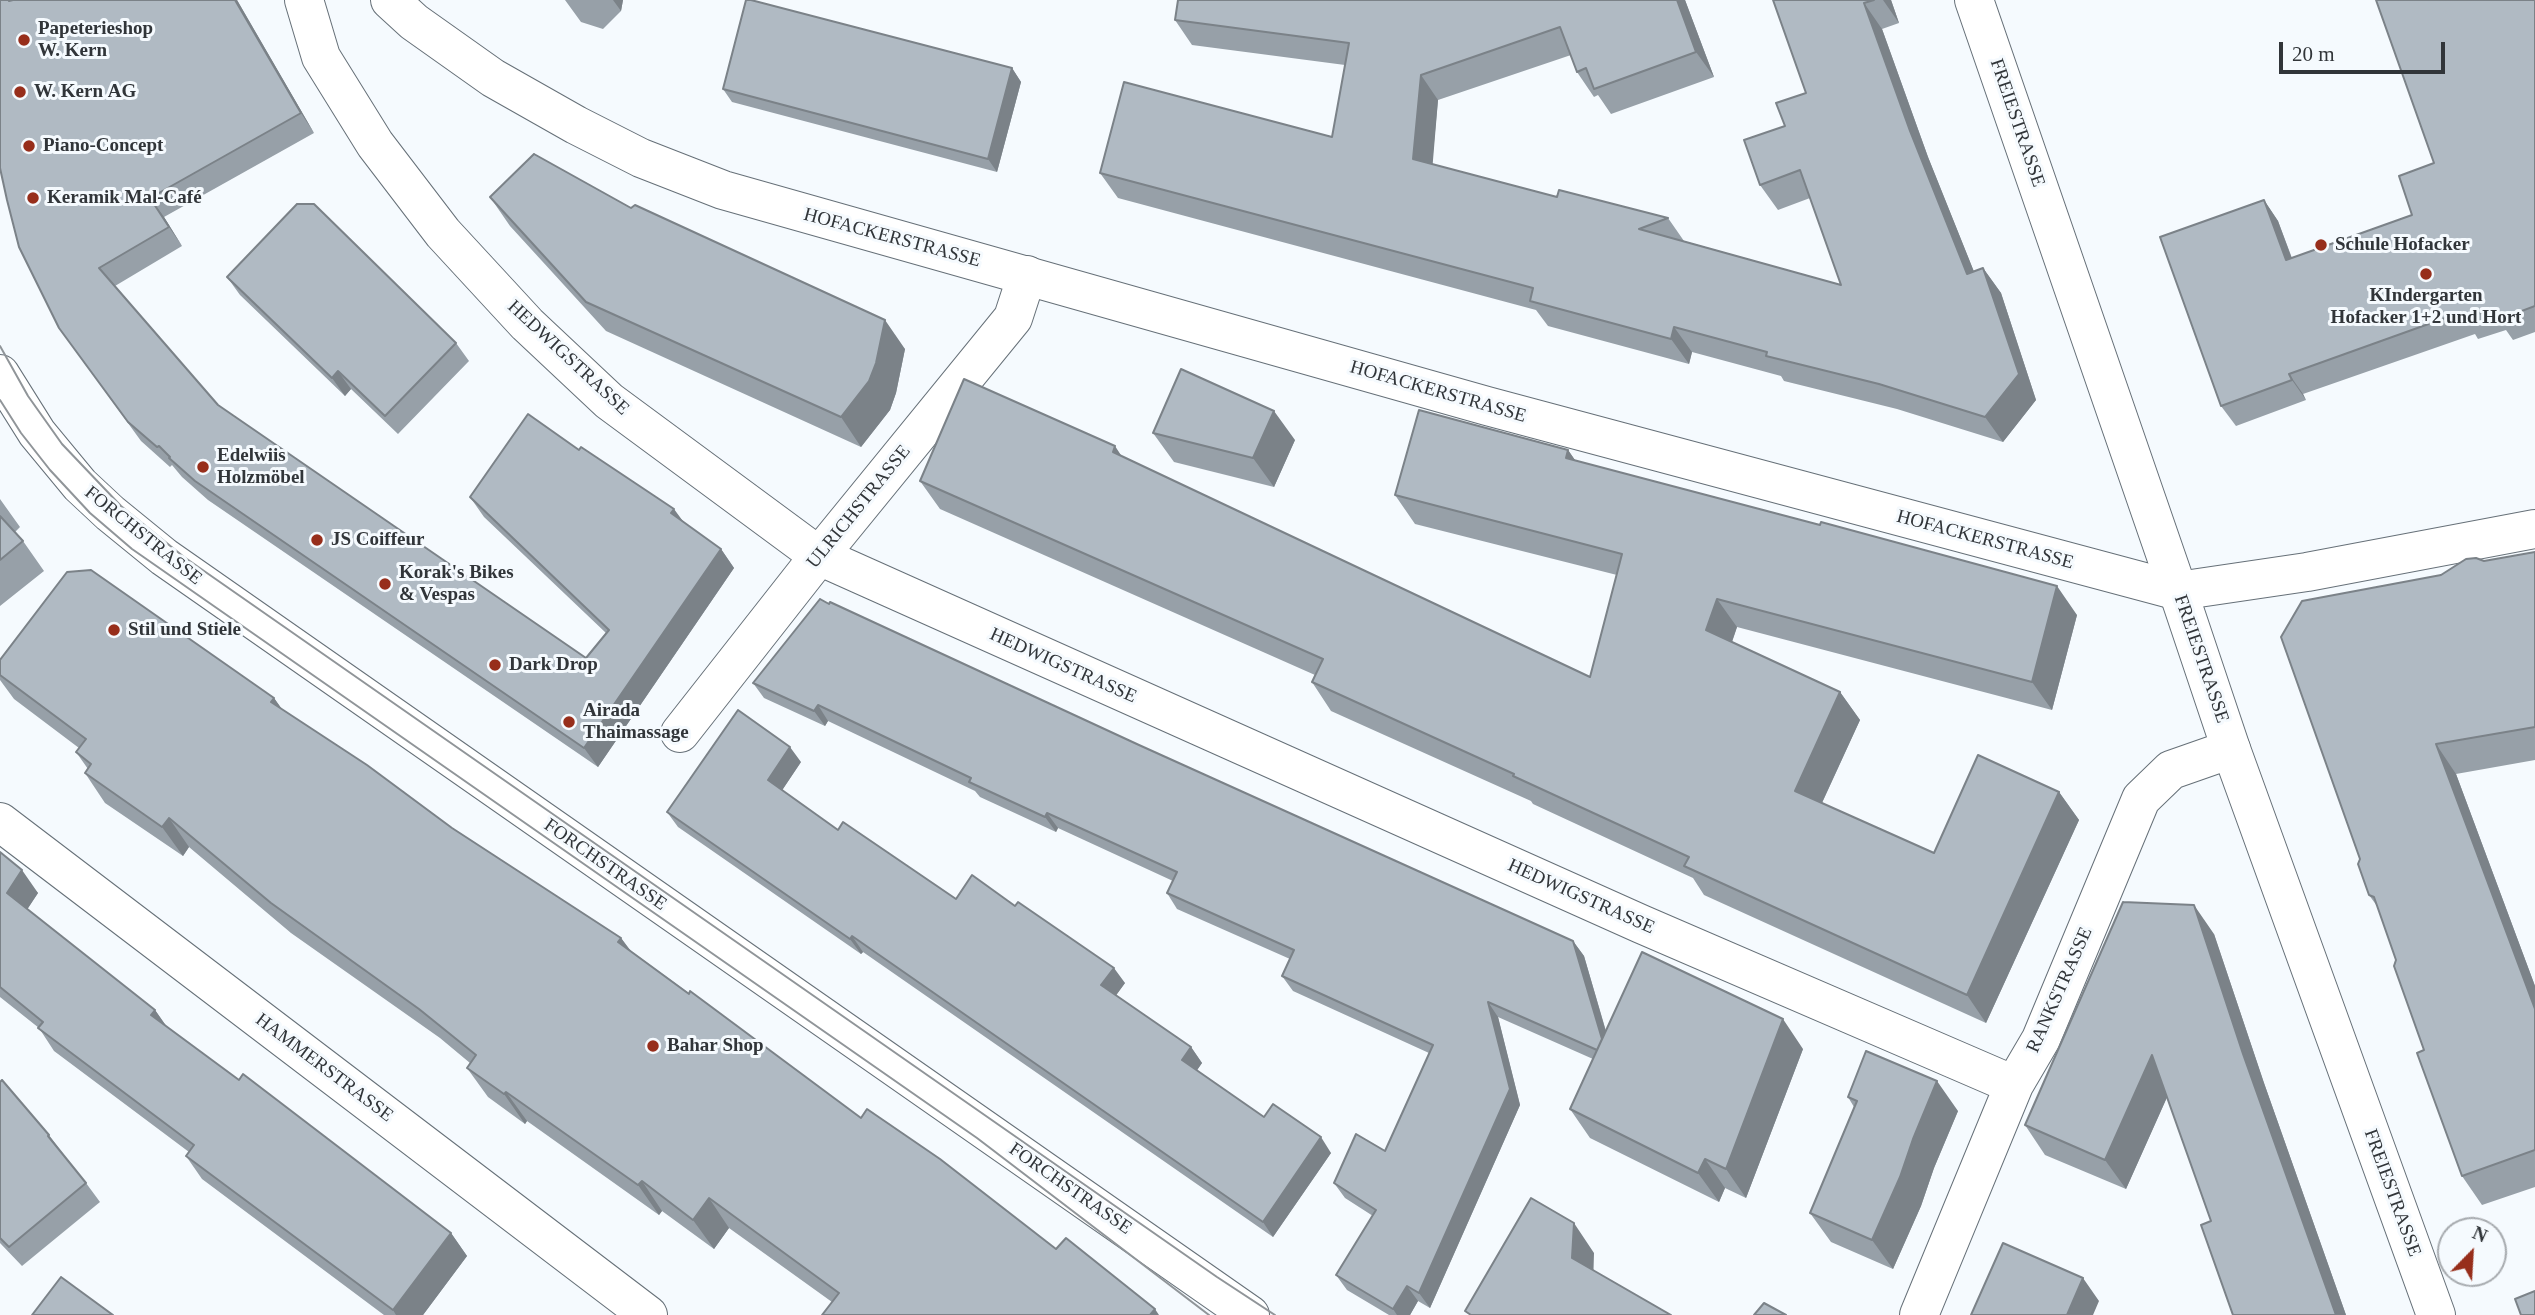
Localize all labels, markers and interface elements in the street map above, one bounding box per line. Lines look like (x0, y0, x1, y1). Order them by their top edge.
place label: Papeterieshop W. Kern (38, 18, 153, 62)
scale bar (2283, 28, 2449, 72)
marker: Papeterieshop W. Kern (16, 32, 32, 48)
text: 20 m (2292, 42, 2335, 66)
street label: FREIESTRASSE (1984, 56, 2050, 190)
place label: W. Kern AG (34, 81, 136, 103)
marker: W. Kern AG (12, 84, 28, 100)
place label: Piano-Concept (43, 135, 163, 157)
marker: Piano-Concept (21, 138, 37, 154)
place label: Keramik Mal-Café (47, 187, 202, 209)
marker: Keramik Mal-Café (25, 190, 41, 206)
street label: HOFACKERSTRASSE (801, 203, 983, 273)
place label: Schule Hofacker (2335, 234, 2470, 256)
marker: Schule Hofacker (2313, 237, 2329, 253)
marker: KIndergarten Hofacker 1+2 und Hort (2418, 266, 2434, 282)
place label: KIndergarten Hofacker 1+2 und Hort (2331, 285, 2521, 329)
street label: HEDWIGSTRASSE (502, 296, 634, 420)
street label: HOFACKERSTRASSE (1347, 356, 1529, 428)
street label: ULRICHSTRASSE (802, 441, 916, 573)
place label: Edelwiis Holzmöbel (217, 445, 305, 489)
marker: Edelwiis Holzmöbel (195, 459, 211, 475)
street label: FORCHSTRASSE (80, 482, 206, 590)
street label: HOFACKERSTRASSE (1894, 505, 2076, 575)
place label: JS Coiffeur (331, 529, 424, 551)
marker: JS Coiffeur (309, 532, 325, 548)
place label: Korak's Bikes & Vespas (399, 562, 514, 606)
marker: Korak's Bikes & Vespas (377, 576, 393, 592)
street label: FREIESTRASSE (2168, 592, 2234, 726)
place label: Stil und Stiele (128, 619, 241, 641)
marker: Stil und Stiele (106, 622, 122, 638)
street label: HEDWIGSTRASSE (986, 623, 1140, 709)
place label: Dark Drop (509, 654, 598, 676)
marker: Dark Drop (487, 657, 503, 673)
place label: Airada Thaimassage (583, 700, 689, 744)
marker: Airada Thaimassage (561, 714, 577, 730)
street label: FORCHSTRASSE (539, 814, 671, 916)
street label: HEDWIGSTRASSE (1504, 854, 1658, 940)
street label: RANKSTRASSE (2022, 924, 2098, 1056)
street label: HAMMERSTRASSE (251, 1009, 397, 1127)
place label: Bahar Shop (667, 1035, 764, 1057)
marker: Bahar Shop (645, 1038, 661, 1054)
street label: FREIESTRASSE (2358, 1126, 2426, 1260)
street label: FORCHSTRASSE (1004, 1138, 1136, 1240)
north arrow (2437, 1217, 2507, 1287)
text: N (2469, 1222, 2490, 1247)

